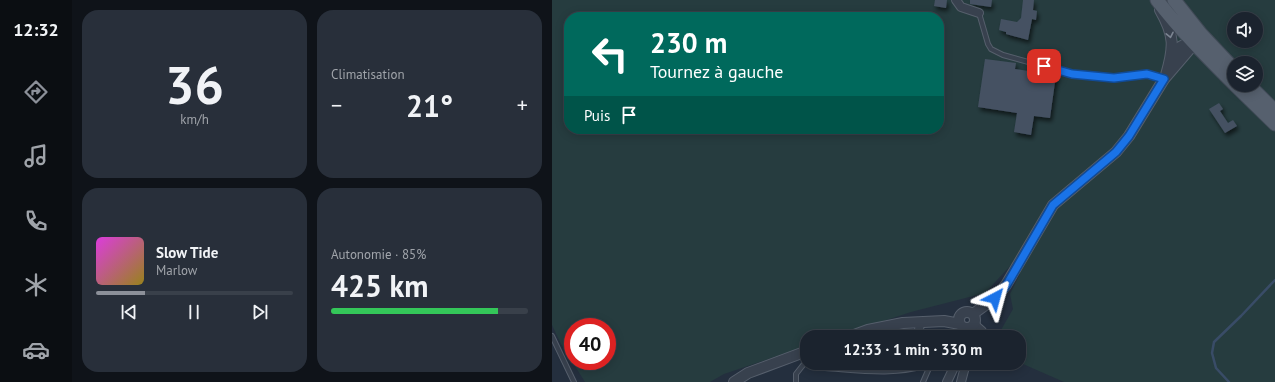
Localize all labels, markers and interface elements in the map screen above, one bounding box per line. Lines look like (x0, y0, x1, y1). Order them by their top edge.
map controls (1227, 12, 1263, 92)
button: sound (1227, 12, 1263, 48)
text: 12:32 (13, 18, 59, 41)
text: 230 m (650, 24, 727, 61)
icon: left (584, 28, 636, 80)
one-way arrow (1166, 31, 1174, 38)
pin (1027, 49, 1061, 83)
text: 36 (165, 51, 224, 118)
icon: arrive (1033, 55, 1055, 77)
button: layers (1227, 56, 1263, 92)
text: Tournez à gauche (650, 60, 783, 83)
text: Climatisation (331, 66, 405, 83)
icon: directions (22, 78, 50, 106)
text: 21° (406, 86, 453, 125)
text: − (331, 91, 342, 119)
text: + (517, 91, 528, 119)
icon: arrive (618, 104, 640, 126)
text: Puis (584, 106, 610, 125)
text: km/h (180, 111, 209, 128)
icon: music (22, 142, 50, 170)
icon: phone (22, 207, 50, 235)
text: Slow Tide (156, 243, 218, 262)
text: Autonomie · 85% (331, 246, 426, 263)
text: Marlow (156, 262, 197, 279)
text: 425 km (331, 266, 429, 305)
icon: climate (22, 271, 50, 299)
position arrow (974, 277, 1016, 319)
icon: previous (118, 301, 140, 323)
icon: pause (183, 301, 205, 323)
icon: next (249, 301, 271, 323)
speed limit sign: 40 (564, 318, 616, 370)
icon: car (22, 336, 50, 364)
text: 12:33 · 1 min · 330 m (844, 340, 982, 359)

